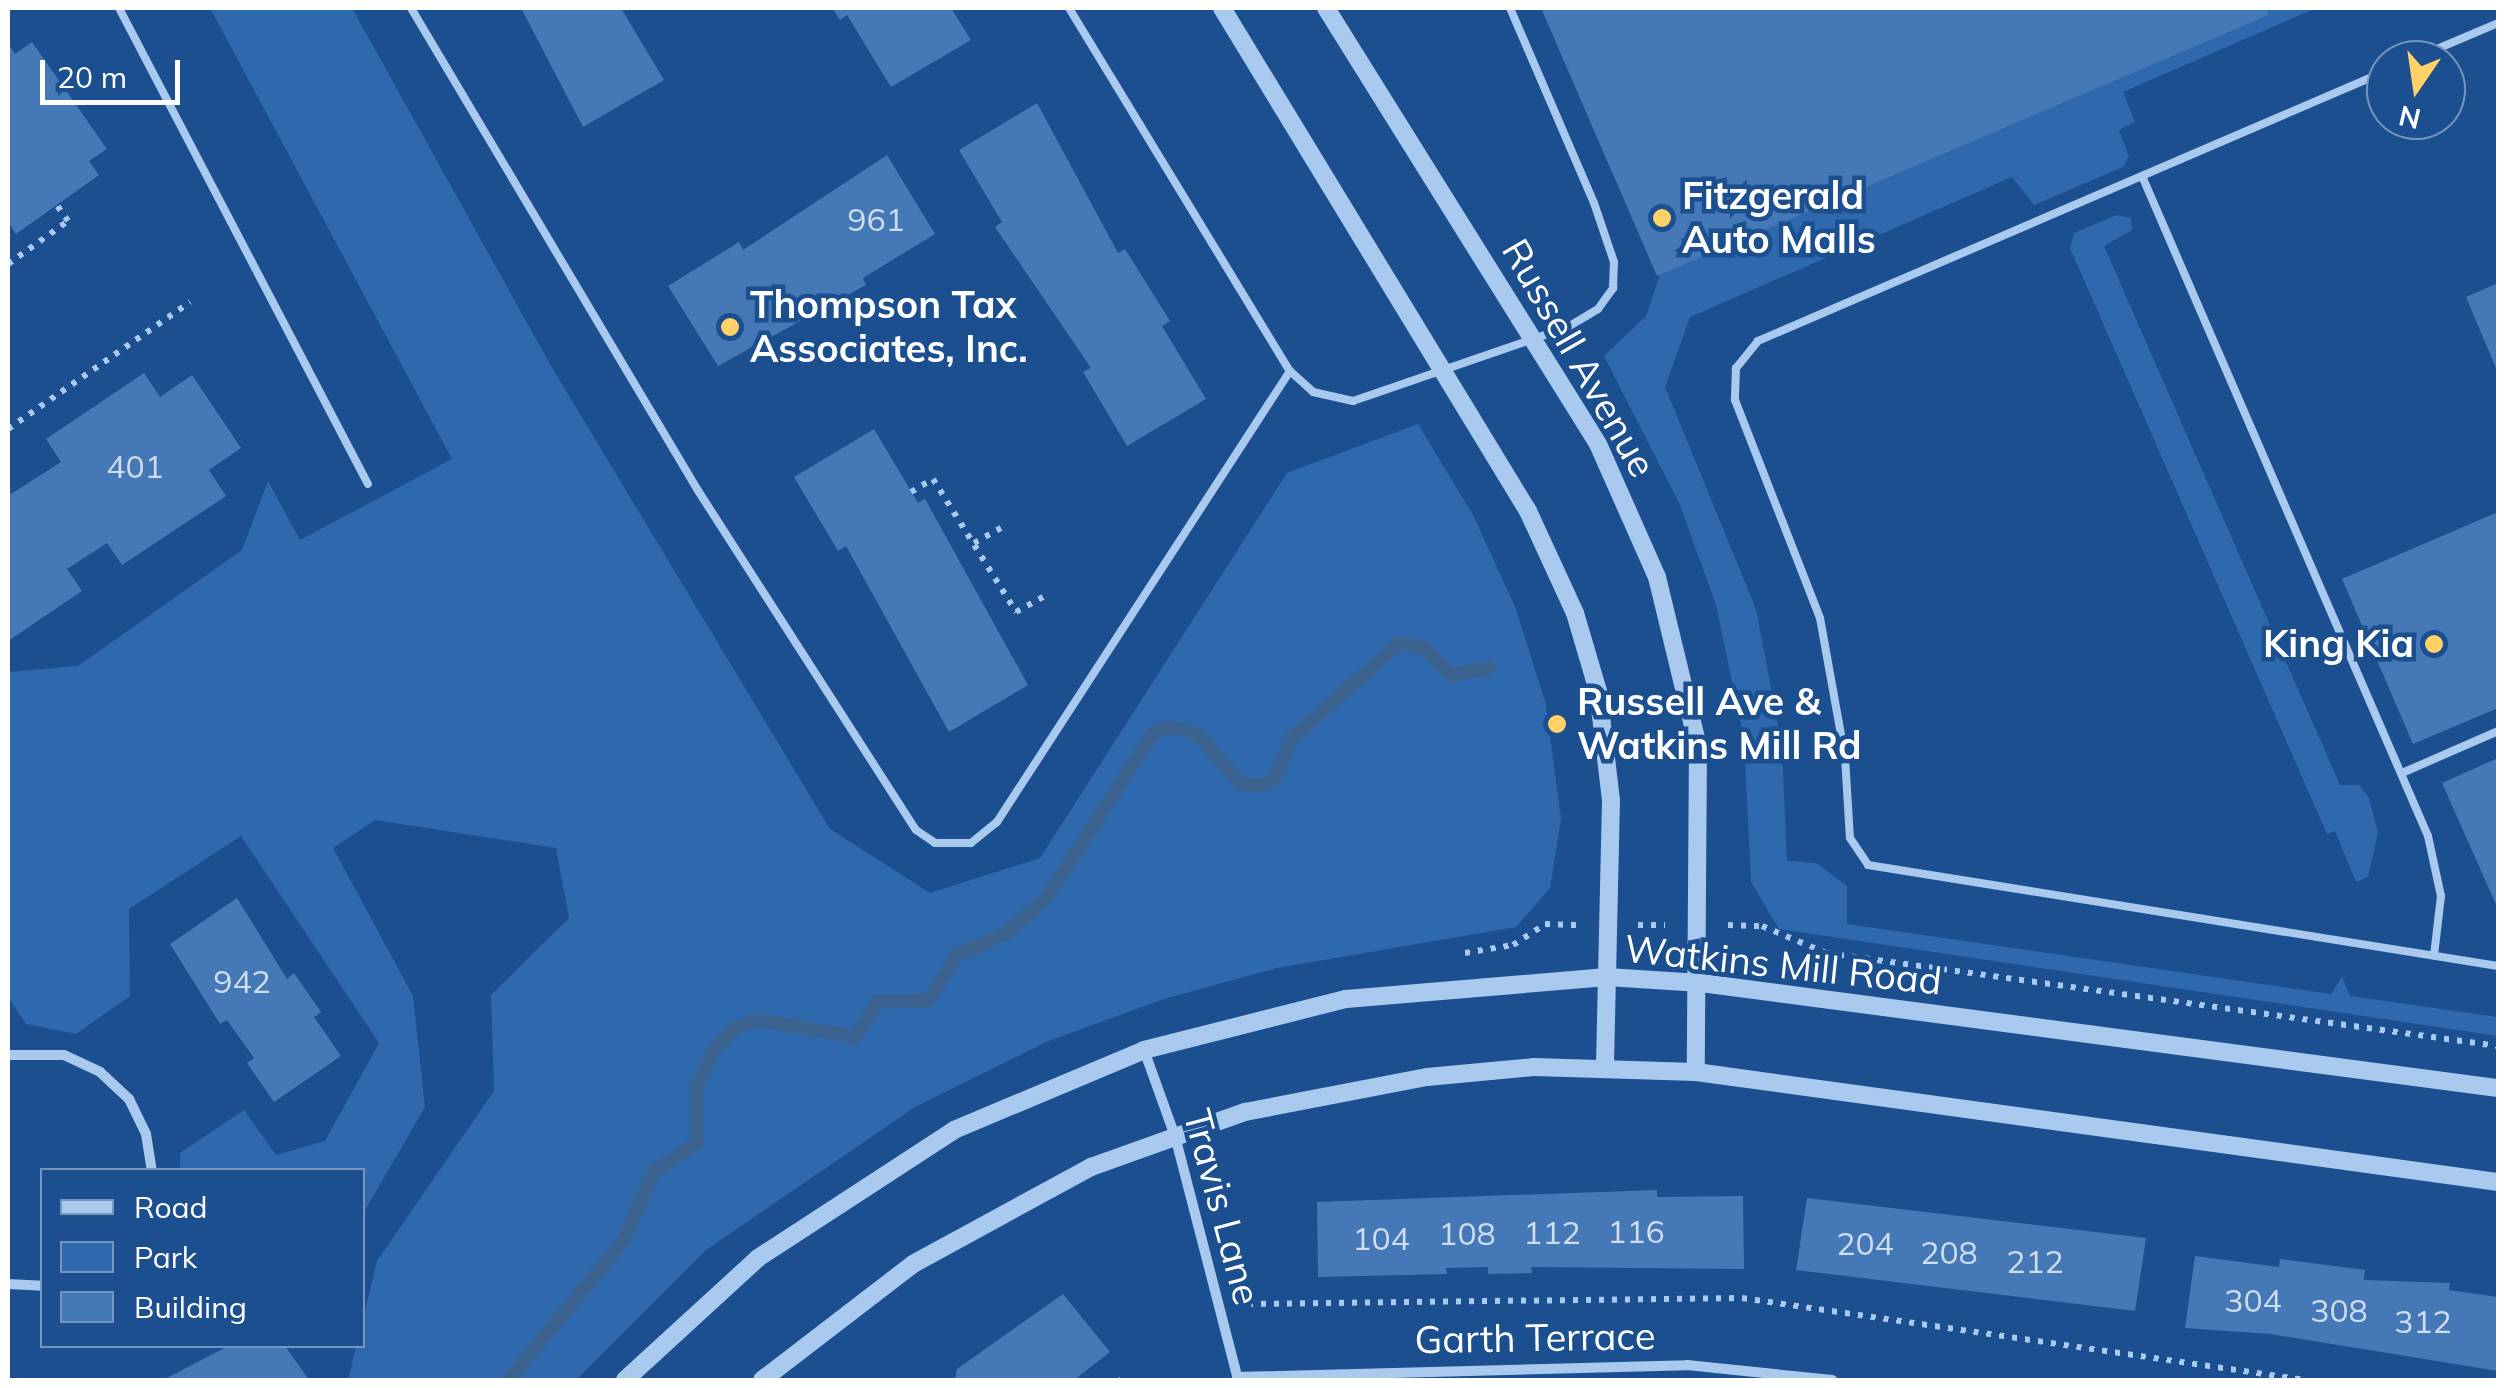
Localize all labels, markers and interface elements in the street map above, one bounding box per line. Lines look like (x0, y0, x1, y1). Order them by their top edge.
scale bar (45, 40, 185, 102)
north arrow (2366, 40, 2466, 140)
text: 20 m (57, 58, 127, 96)
text: N (2395, 98, 2424, 137)
place label: Fitzgerald Auto Malls (1682, 173, 1876, 262)
house number: 961 (847, 200, 905, 238)
marker: Fitzgerald Auto Malls (1651, 207, 1673, 229)
street label: Russell Avenue (1493, 231, 1665, 485)
place label: Thompson Tax Associates, Inc. (750, 282, 1028, 372)
marker: Thompson Tax Associates, Inc. (719, 316, 741, 338)
house number: 401 (106, 447, 164, 485)
place label: King Kia (2263, 621, 2414, 667)
marker: King Kia (2423, 633, 2445, 655)
place label: Russell Ave & Watkins Mill Rd (1577, 679, 1862, 768)
marker: Russell Ave & Watkins Mill Rd (1546, 713, 1568, 735)
street label: Watkins Mill Road (1622, 926, 1944, 1004)
house number: 942 (213, 962, 271, 1000)
street label: Travis Lane (1174, 1104, 1270, 1310)
legend (40, 1168, 365, 1348)
text: Road (134, 1188, 208, 1226)
house number: 116 (1607, 1212, 1665, 1250)
house number: 112 (1523, 1213, 1581, 1251)
house number: 108 (1438, 1214, 1496, 1252)
house number: 104 (1352, 1219, 1410, 1257)
house number: 204 (1836, 1224, 1894, 1262)
house number: 208 (1920, 1233, 1978, 1271)
text: Park (134, 1238, 197, 1276)
house number: 212 (2006, 1242, 2064, 1280)
house number: 304 (2224, 1281, 2282, 1319)
text: Building (134, 1288, 247, 1326)
house number: 308 (2310, 1291, 2368, 1329)
house number: 312 (2394, 1302, 2452, 1340)
street label: Garth Terrace (1414, 1313, 1656, 1363)

